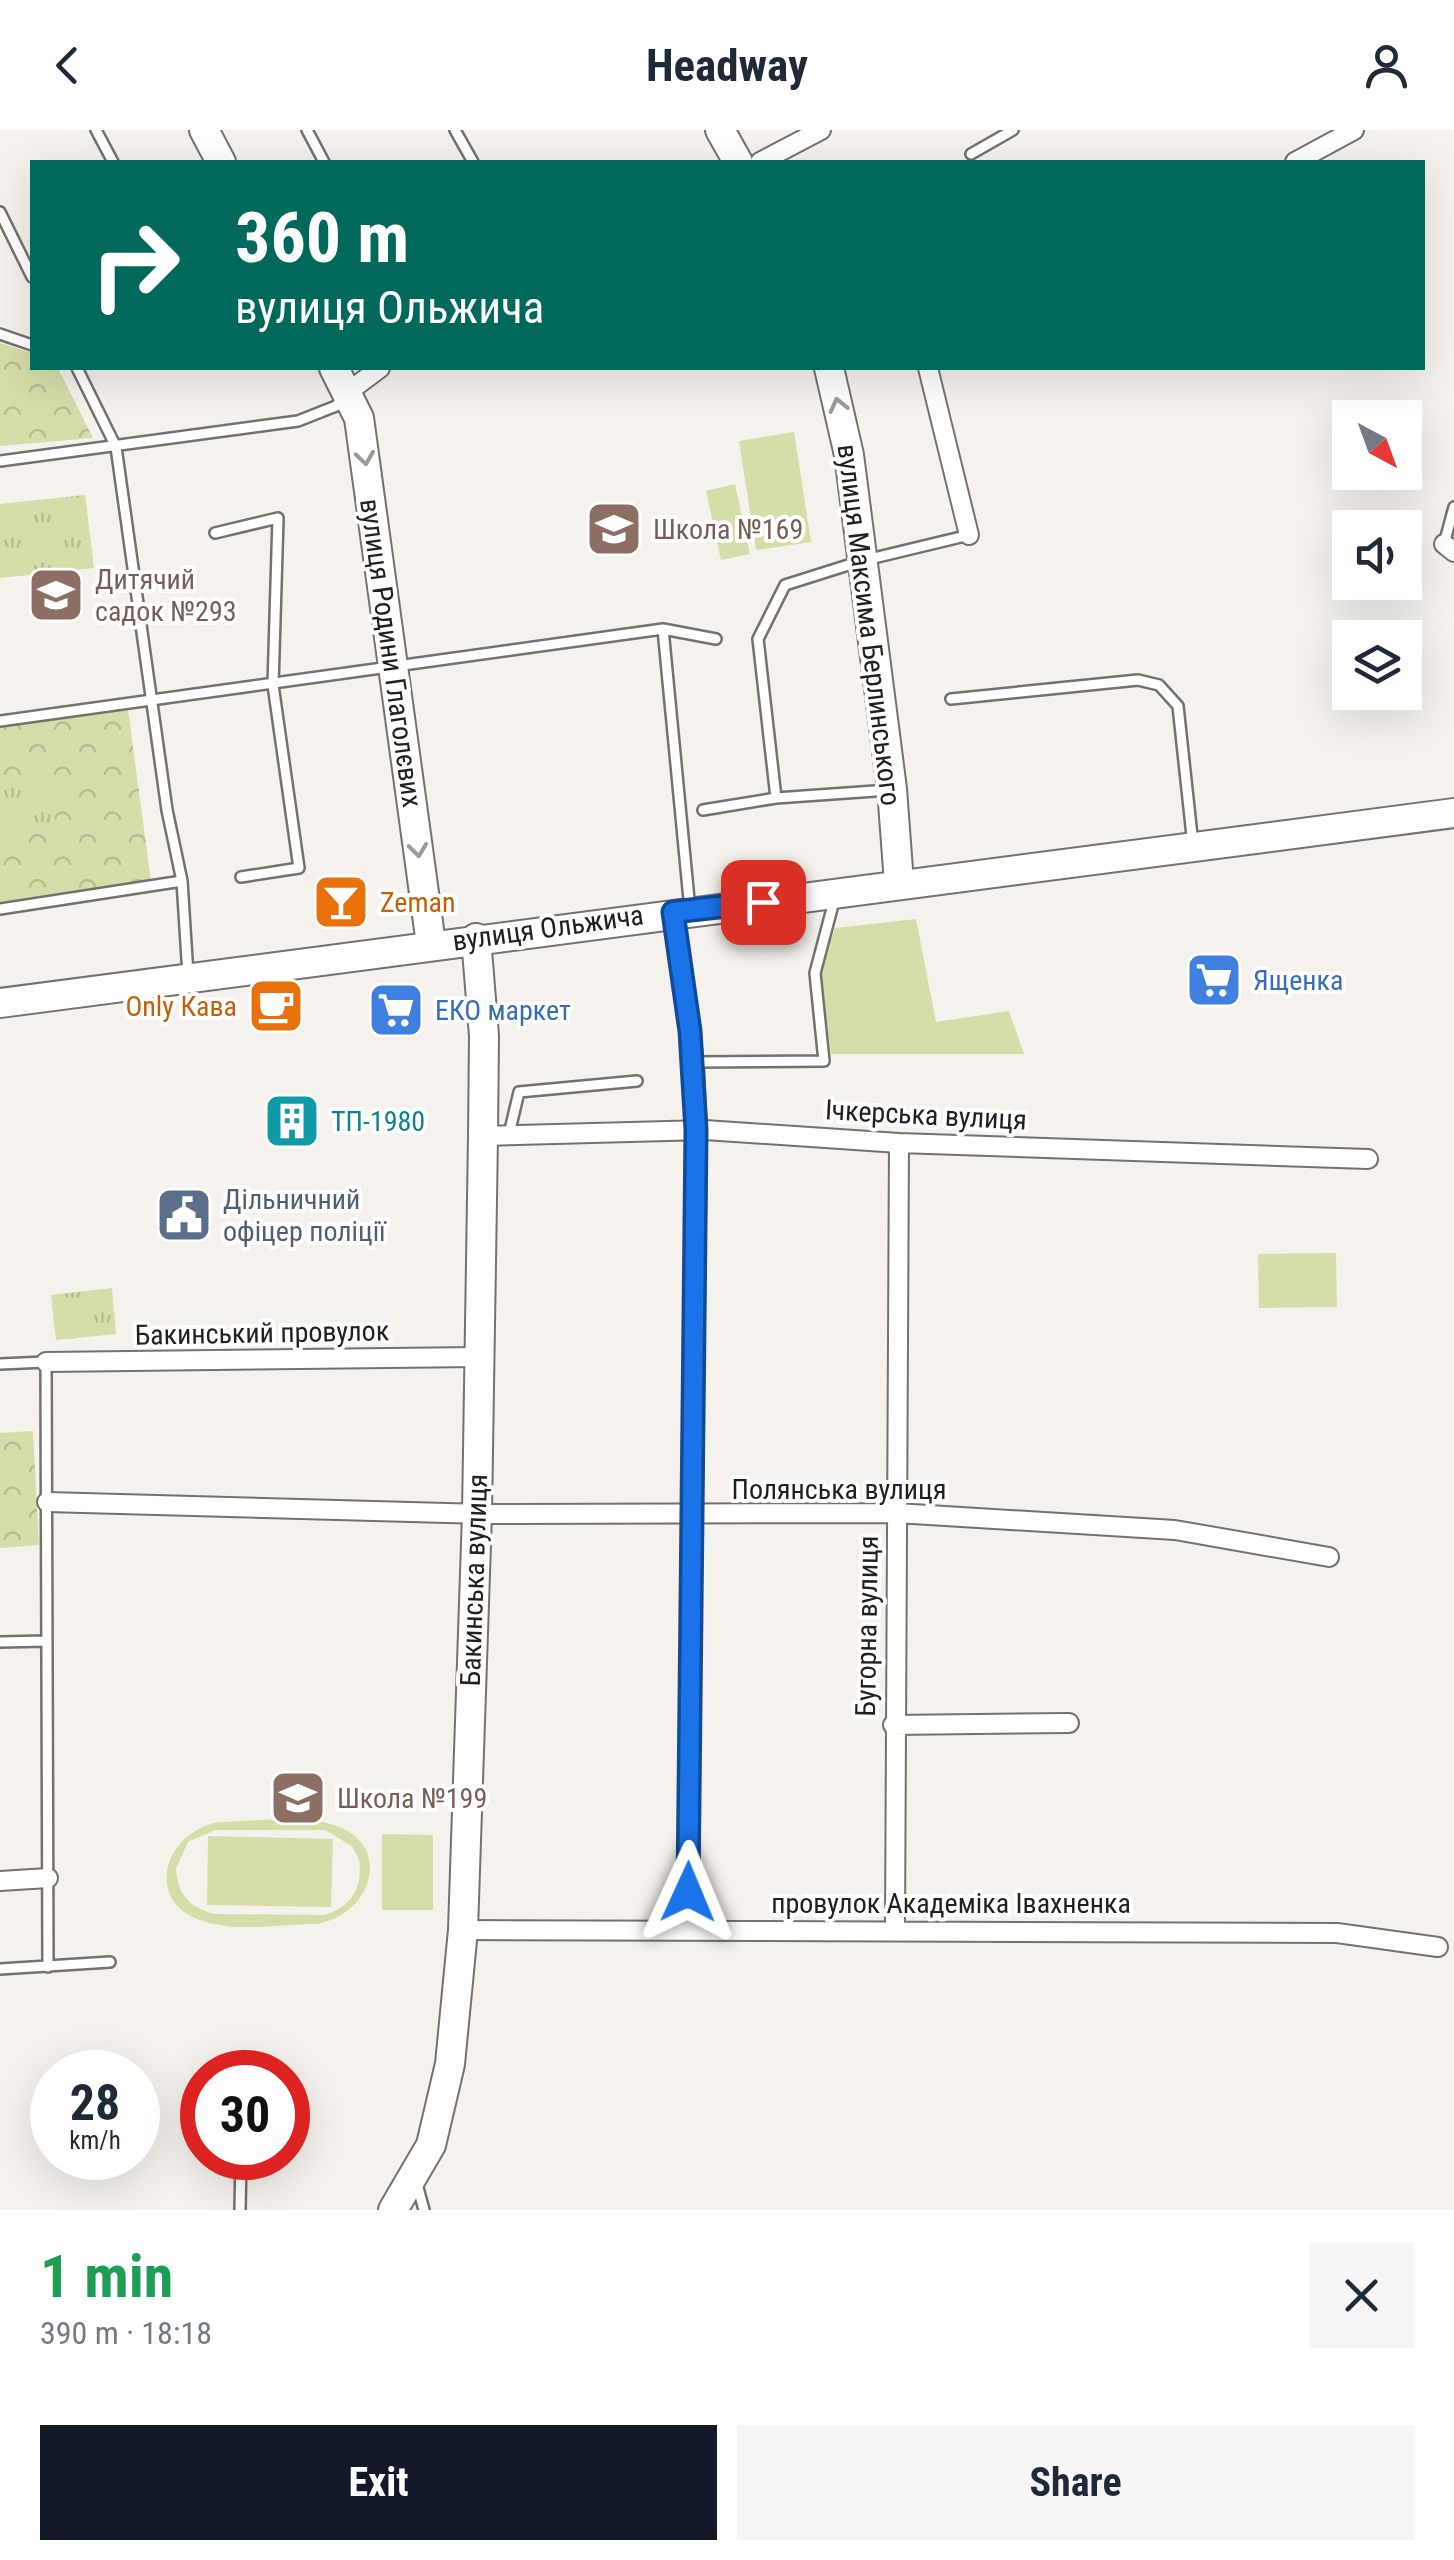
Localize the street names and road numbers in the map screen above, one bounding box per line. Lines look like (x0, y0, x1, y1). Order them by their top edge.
street label: вулиця Максима Берлинського (830, 442, 908, 808)
street label: вулиця Родини Глаголєвих (353, 497, 429, 809)
street label: вулиця Ольжича (450, 898, 646, 958)
street label: Ічкерська вулиця (824, 1093, 1028, 1137)
street label: Бакинський провулок (134, 1314, 390, 1352)
street label: Бакинська вулиця (454, 1473, 494, 1687)
street label: Полянська вулиця (732, 1473, 946, 1506)
street label: Бугорна вулиця (849, 1535, 885, 1717)
street label: провулок Академіка Івахненка (771, 1887, 1131, 1920)

